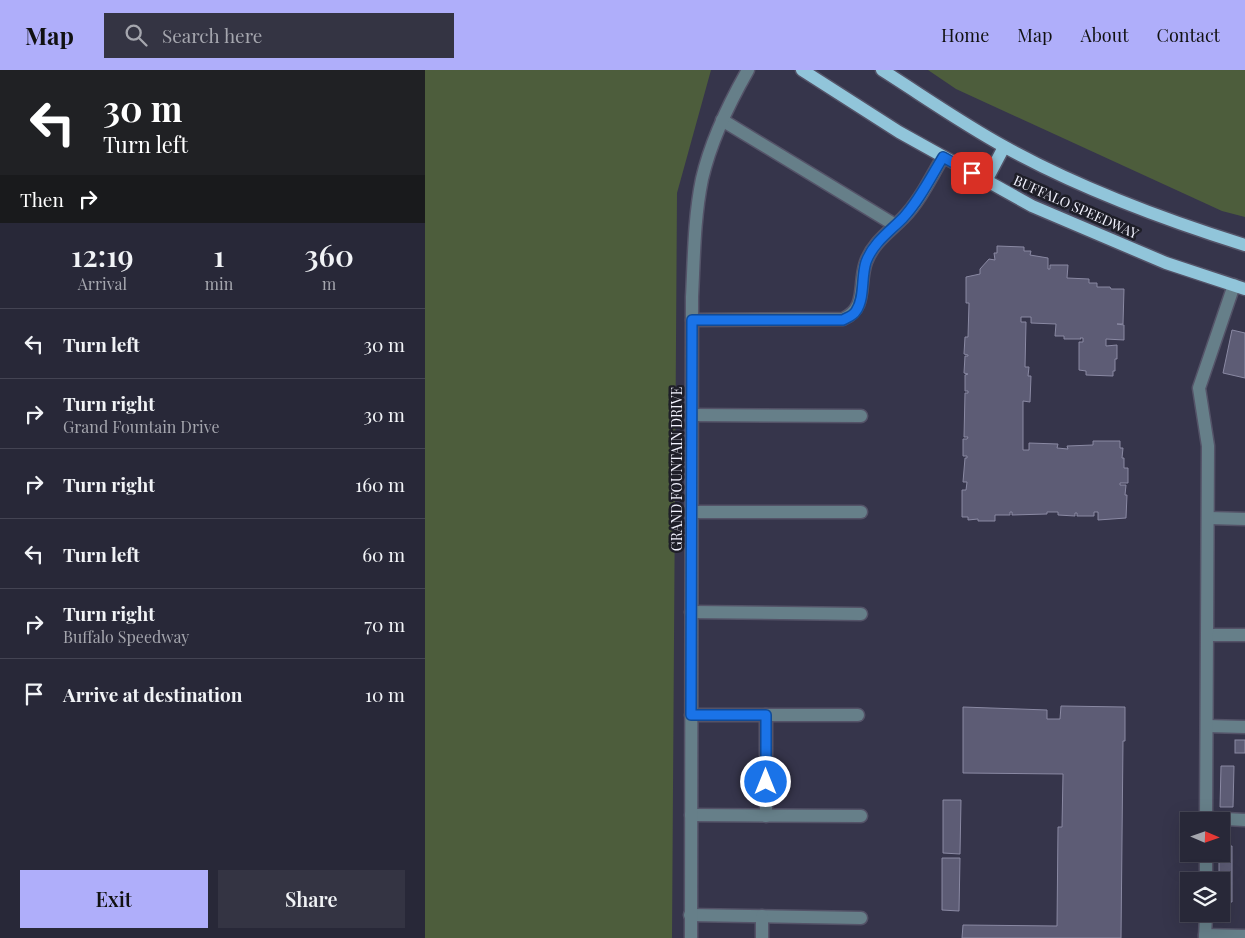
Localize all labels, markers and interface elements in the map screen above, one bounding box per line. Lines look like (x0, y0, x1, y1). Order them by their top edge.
search box (104, 13, 454, 58)
text: Map (25, 19, 74, 51)
icon: search (122, 21, 150, 49)
text: Search here (162, 22, 262, 48)
text: Home (941, 23, 989, 47)
text: Map (1017, 23, 1052, 47)
text: About (1080, 23, 1129, 47)
text: Contact (1157, 23, 1220, 47)
text: 30 m (103, 84, 183, 131)
icon: left (20, 90, 85, 155)
text: Turn left (103, 129, 188, 159)
pin (951, 152, 993, 194)
icon: arrive (958, 159, 986, 187)
street label: BUFFALO SPEEDWAY (1011, 170, 1142, 243)
icon: right (74, 185, 102, 213)
text: Then (20, 186, 64, 212)
text: 12:19 (71, 235, 134, 275)
text: 1 (213, 235, 225, 275)
text: 360 (304, 235, 354, 275)
text: Arrival (78, 273, 127, 294)
text: min (205, 273, 233, 294)
text: m (322, 273, 336, 294)
icon: left (20, 330, 48, 358)
text: Turn left (63, 331, 140, 357)
text: 30 m (363, 331, 405, 357)
street label: GRAND FOUNTAIN DRIVE (667, 387, 686, 551)
text: Turn right (63, 390, 155, 416)
icon: right (20, 400, 48, 428)
text: 30 m (363, 401, 405, 427)
text: Grand Fountain Drive (63, 416, 220, 437)
icon: right (20, 470, 48, 498)
text: Turn right (63, 471, 155, 497)
text: 160 m (355, 471, 405, 497)
icon: left (20, 540, 48, 568)
text: Turn left (63, 541, 140, 567)
text: 60 m (362, 541, 405, 567)
text: Turn right (63, 600, 155, 626)
icon: right (20, 610, 48, 638)
text: 70 m (364, 611, 405, 637)
text: Buffalo Speedway (63, 626, 189, 647)
icon: arrive (20, 680, 48, 708)
text: Arrive at destination (63, 681, 243, 707)
text: 10 m (365, 681, 405, 707)
position arrow (739, 755, 791, 807)
north arrow (1180, 812, 1230, 862)
map controls (1180, 812, 1230, 922)
button: Exit (20, 870, 208, 928)
button: Share (218, 870, 405, 928)
button: layers (1180, 872, 1230, 922)

